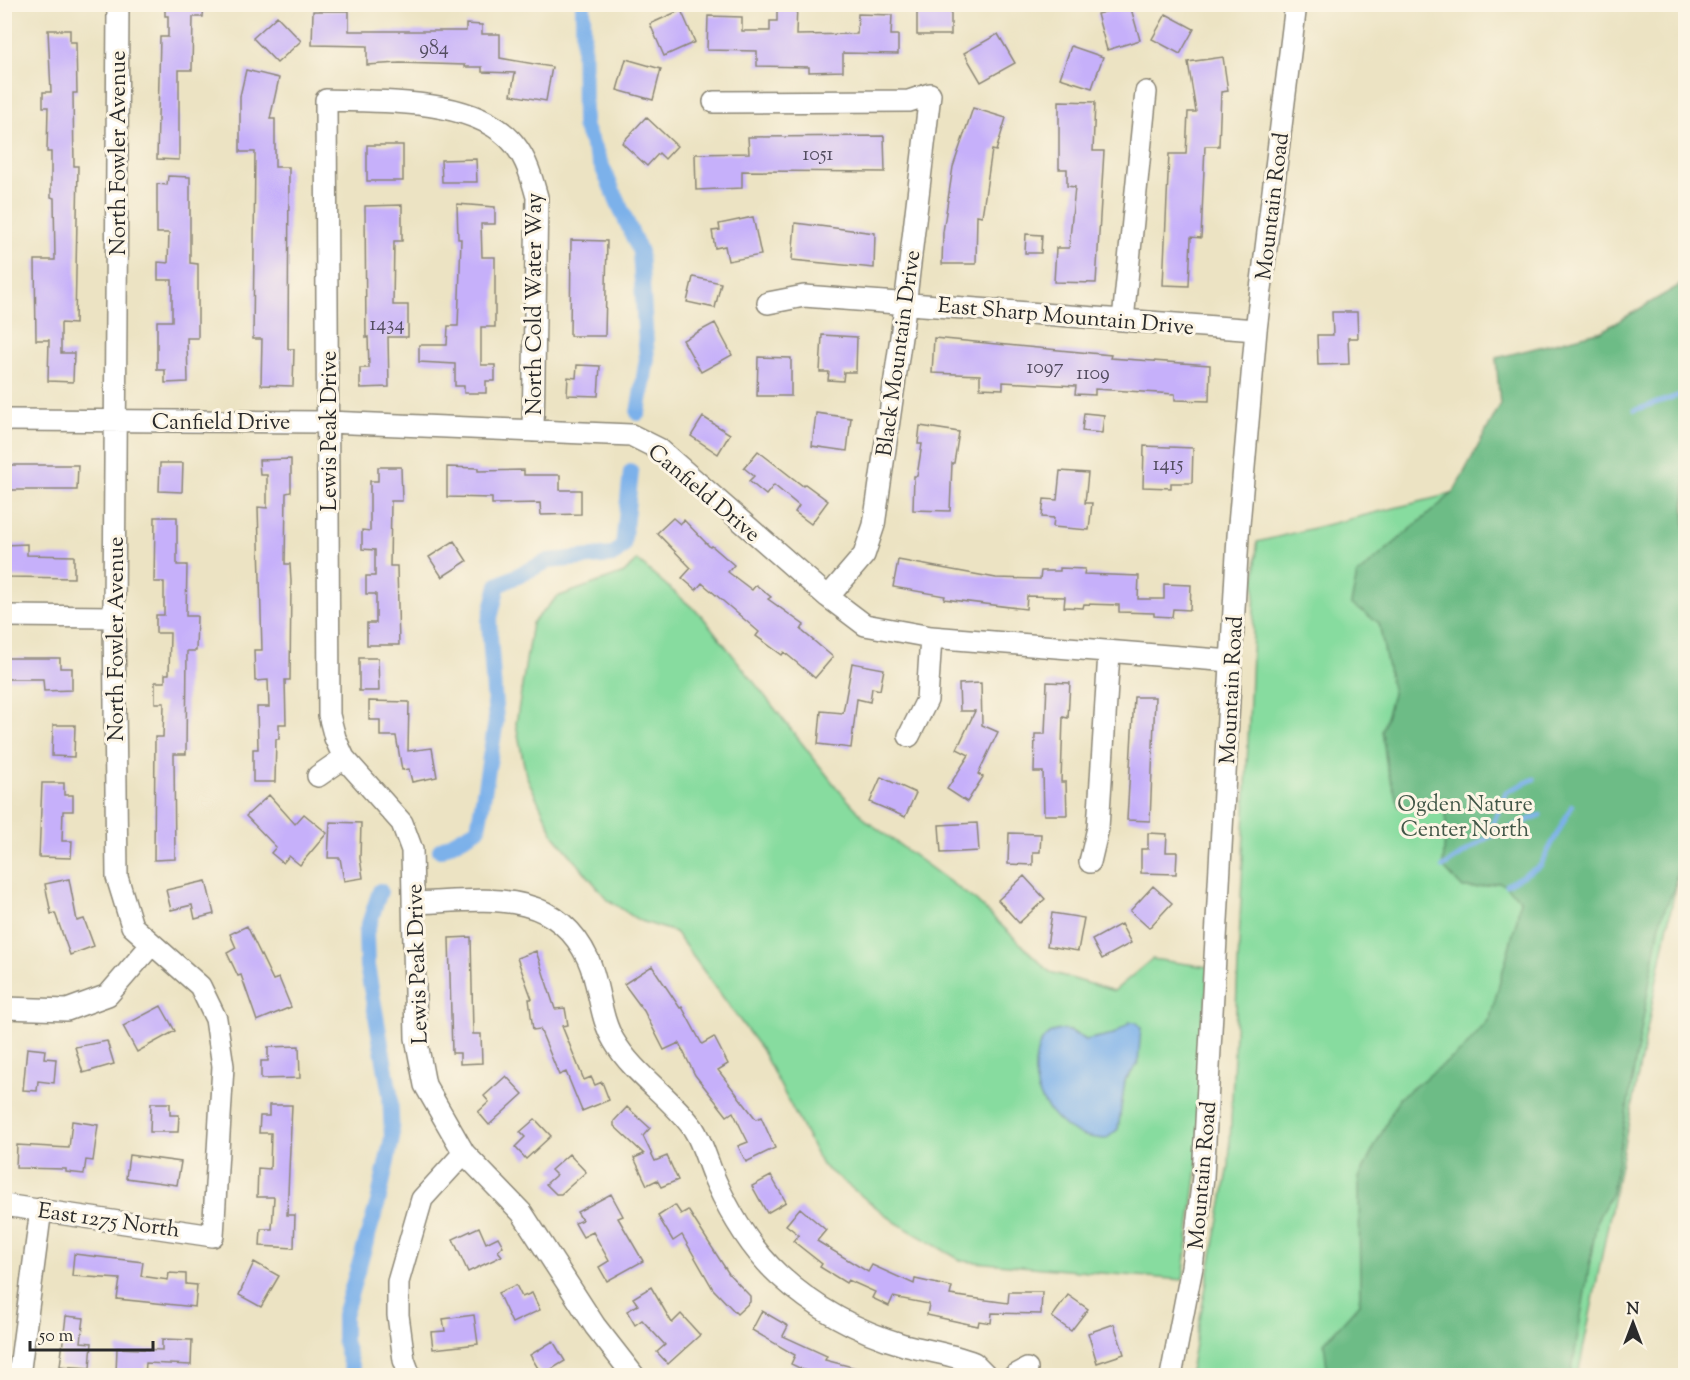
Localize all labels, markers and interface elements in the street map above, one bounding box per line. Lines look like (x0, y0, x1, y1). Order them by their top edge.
house number: 984 (419, 35, 449, 64)
street label: North Fowler Avenue (104, 51, 136, 255)
street label: Mountain Road (1249, 131, 1299, 282)
house number: 1051 (803, 141, 834, 170)
street label: North Cold Water Way (520, 193, 552, 415)
street label: Black Mountain Drive (870, 248, 930, 459)
street label: East Sharp Mountain Drive (936, 291, 1195, 345)
house number: 1434 (369, 311, 405, 340)
street label: Lewis Peak Drive (315, 351, 347, 511)
house number: 1097 (1027, 354, 1063, 383)
house number: 1109 (1076, 360, 1110, 389)
street label: Canfield Drive (152, 408, 290, 440)
street label: Canfield Drive (640, 437, 766, 551)
house number: 1415 (1153, 451, 1183, 480)
street label: North Fowler Avenue (102, 537, 134, 741)
street label: Mountain Road (1213, 615, 1253, 765)
park label: Ogden Nature Center North (1397, 790, 1533, 847)
street label: Lewis Peak Drive (400, 883, 438, 1045)
street label: Mountain Road (1182, 1100, 1226, 1251)
street label: East 1275 North (35, 1196, 182, 1248)
north arrow (1603, 1293, 1663, 1353)
text: N (1627, 1299, 1640, 1322)
scale bar (30, 1314, 153, 1352)
text: 50 m (38, 1324, 74, 1350)

